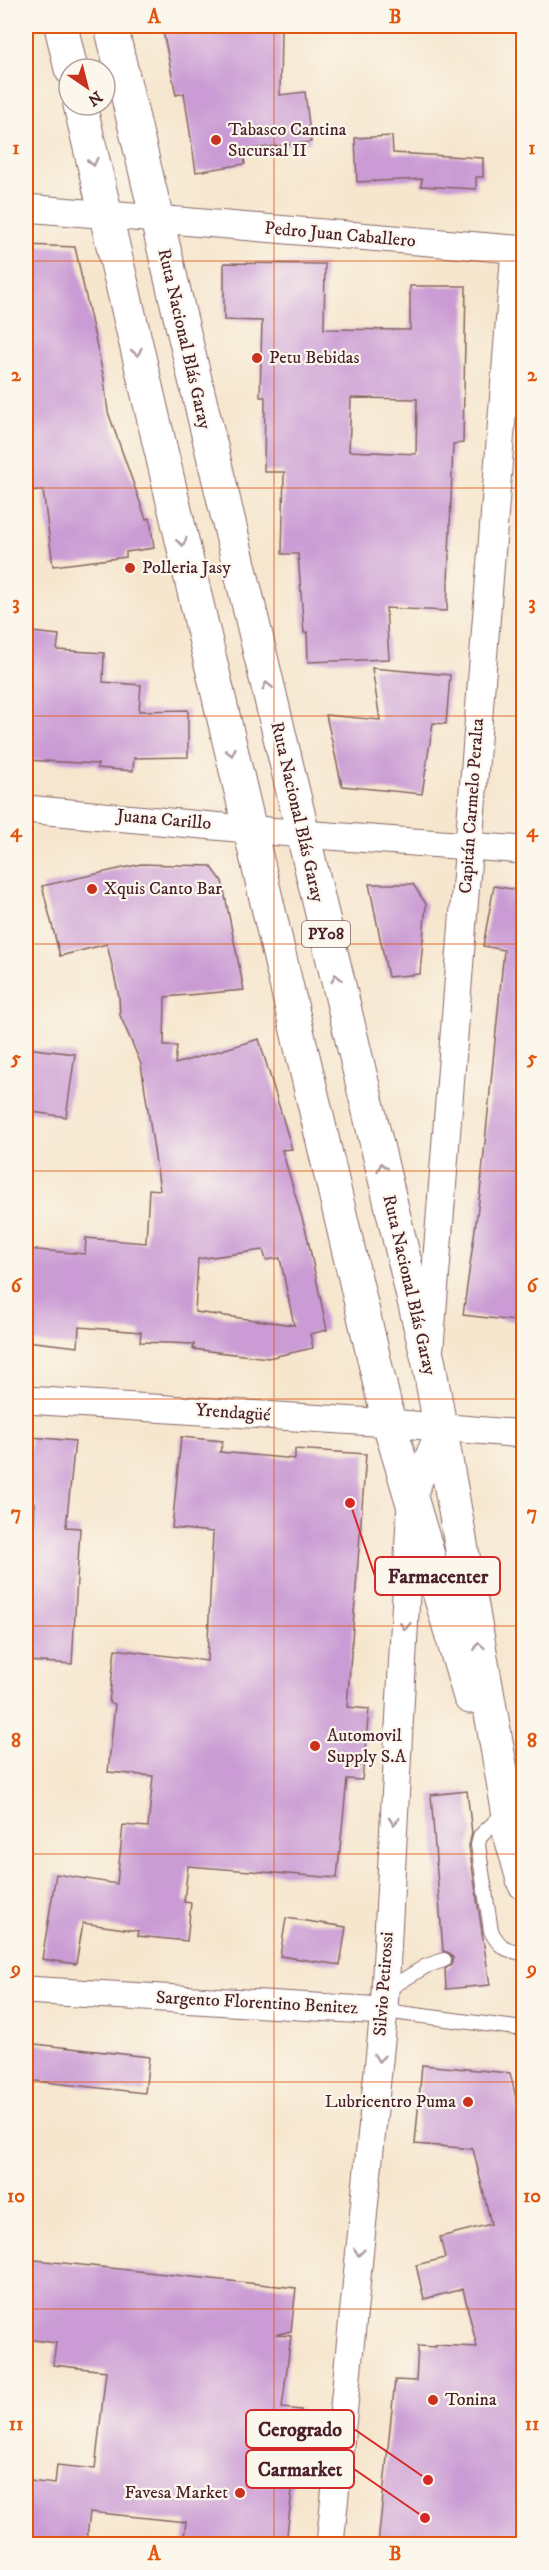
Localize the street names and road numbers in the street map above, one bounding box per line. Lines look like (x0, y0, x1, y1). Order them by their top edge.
street label: Pedro Juan Caballero (263, 217, 417, 253)
street label: Ruta Nacional Blás Garay (153, 247, 216, 432)
street label: Capitán Carmelo Peralta (455, 717, 489, 894)
street label: Ruta Nacional Blás Garay (266, 720, 329, 905)
street label: Juana Carillo (114, 805, 212, 835)
road number: PY08 (302, 921, 350, 947)
street label: Ruta Nacional Blás Garay (378, 1193, 441, 1378)
street label: Yrendagüé (195, 1399, 272, 1427)
street label: Silvio Petirossi (369, 1931, 399, 2037)
street label: Sargento Florentino Benitez (155, 1987, 359, 2019)

